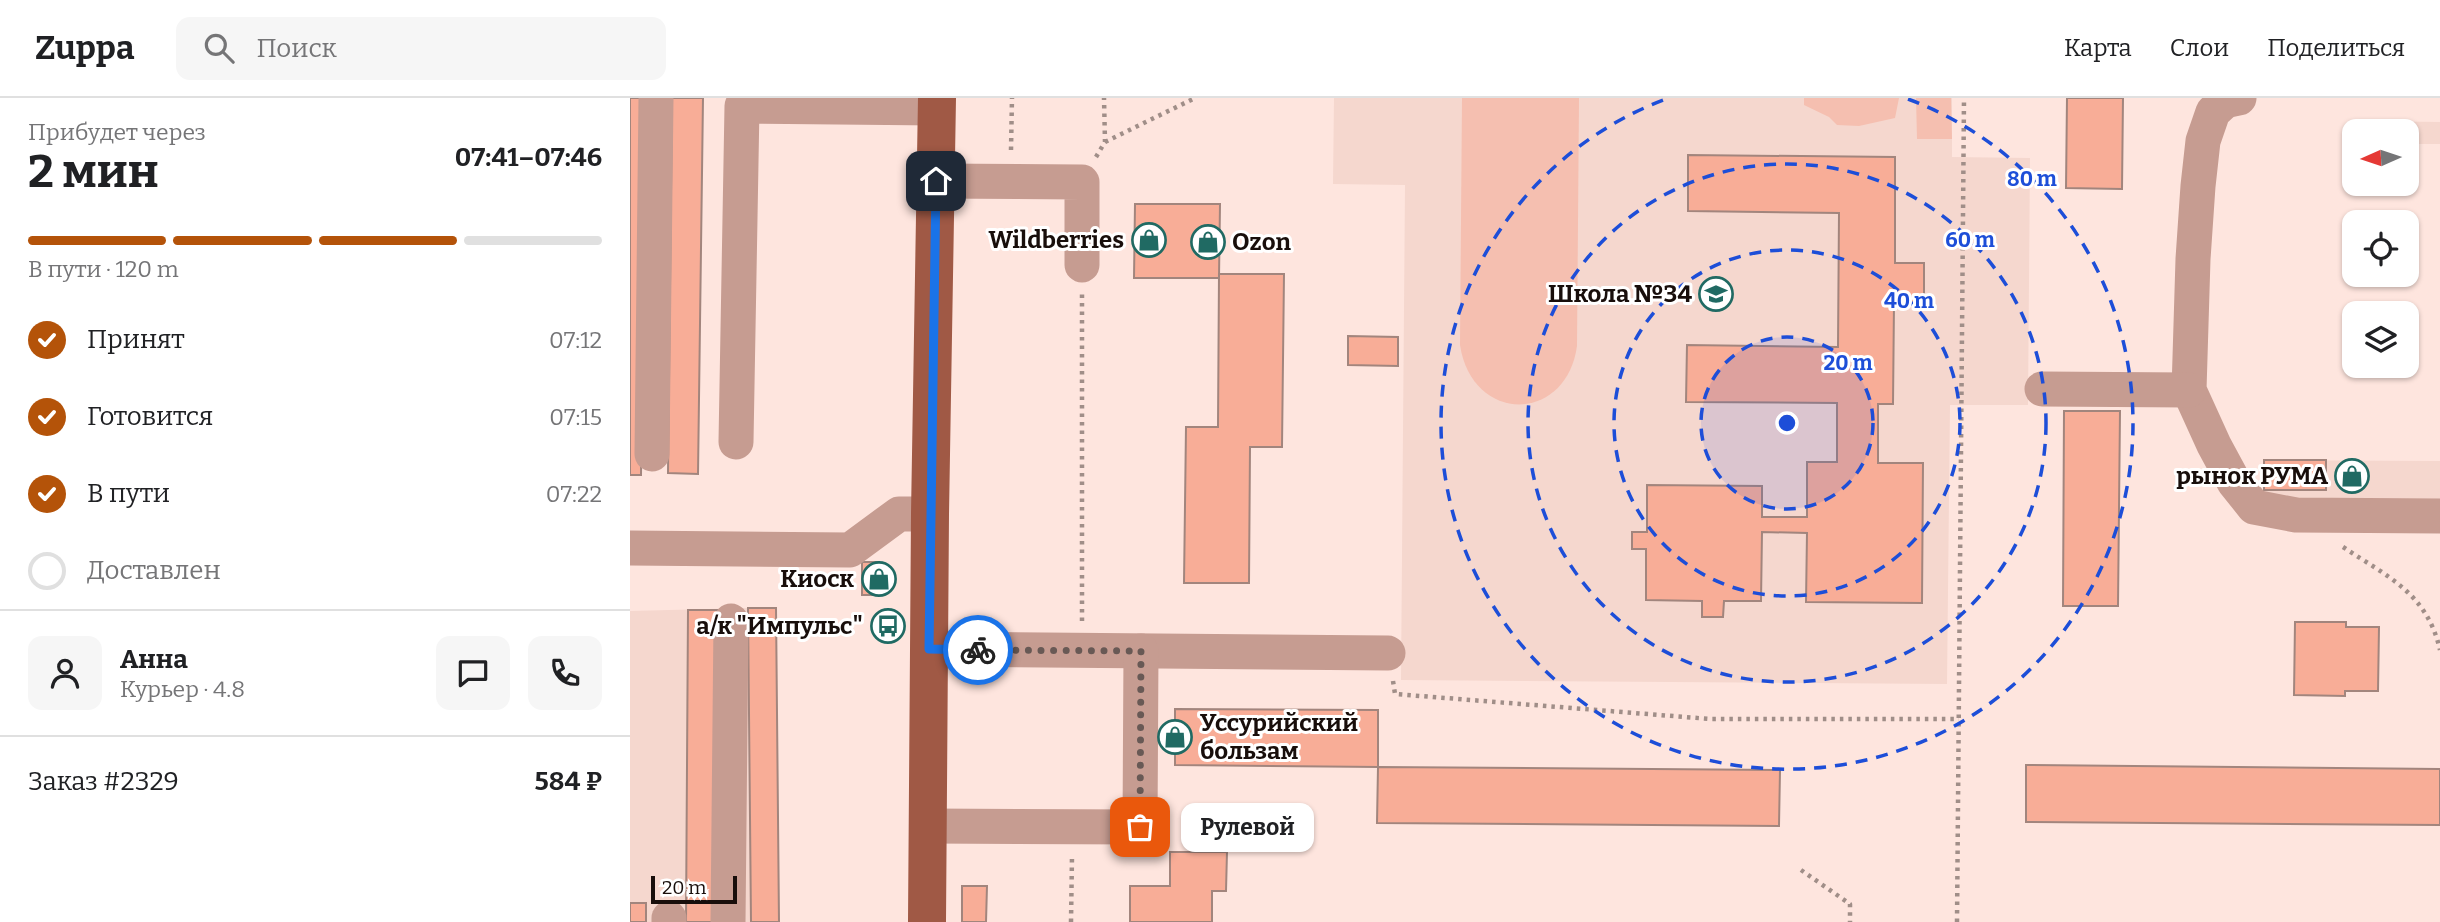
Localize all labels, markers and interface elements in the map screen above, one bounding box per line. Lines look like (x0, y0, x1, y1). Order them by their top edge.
search box (176, 17, 666, 80)
text: Zuppa (35, 28, 134, 68)
icon: search (200, 29, 238, 67)
text: Поиск (256, 33, 337, 64)
text: Карта (2064, 34, 2132, 62)
text: Слои (2170, 34, 2229, 62)
text: Поделиться (2267, 34, 2405, 62)
text: Прибудет через (28, 118, 206, 146)
north arrow (2342, 119, 2418, 196)
map controls (2342, 119, 2419, 378)
text: 07:41–07:46 (455, 142, 602, 173)
text: 2 мин (28, 144, 159, 199)
pin (906, 151, 966, 211)
icon: home (917, 162, 955, 200)
text: 80 m (2007, 166, 2057, 192)
button: locate (2342, 210, 2419, 287)
shop icon: Wildberries (1130, 221, 1168, 259)
shop icon: Ozon (1189, 223, 1227, 261)
place label: Wildberries (989, 226, 1124, 254)
text: 60 m (1945, 227, 1995, 253)
place label: Ozon (1232, 228, 1292, 256)
text: В пути · 120 m (28, 255, 179, 283)
school or university icon: Школа №34 (1697, 275, 1735, 313)
place label: Школа №34 (1548, 280, 1692, 308)
text: 40 m (1884, 288, 1934, 314)
button: layers (2342, 301, 2419, 378)
icon: check (28, 321, 66, 359)
text: Принят (87, 324, 185, 355)
text: 07:12 (549, 326, 602, 354)
text: 20 m (1824, 350, 1872, 376)
icon: check (28, 398, 66, 436)
text: Готовится (87, 401, 213, 432)
text: 07:15 (549, 403, 602, 431)
centre of rings (1775, 411, 1799, 435)
shop icon: рынок РУМА (2333, 457, 2371, 495)
place label: рынок РУМА (2176, 462, 2329, 490)
icon: check (28, 475, 66, 513)
text: В пути (87, 478, 170, 509)
text: 07:22 (546, 480, 602, 508)
text: Доставлен (87, 555, 221, 586)
shop icon: Киоск (860, 560, 898, 598)
place label: Киоск (780, 565, 854, 593)
bus stop icon: а/к "Импульс" (869, 607, 907, 645)
place label: а/к "Импульс" (696, 612, 863, 640)
courier (943, 615, 1013, 685)
icon: bike (959, 631, 997, 669)
button: person (28, 636, 102, 710)
button: chat (436, 636, 510, 710)
button: phone (528, 636, 602, 710)
text: Анна (120, 644, 188, 675)
text: Курьер · 4.8 (120, 675, 245, 703)
place label: Уссурийский бользам (1200, 709, 1358, 765)
shop icon: Уссурийский бользам (1156, 718, 1194, 756)
text: Заказ #2329 (28, 766, 179, 797)
text: 584 ₽ (535, 766, 602, 797)
pin (1110, 797, 1170, 857)
callout: Рулевой (1182, 802, 1315, 852)
icon: bag (1121, 808, 1159, 846)
text: Рулевой (1200, 813, 1295, 841)
scale bar (651, 873, 737, 905)
text: 20 m (662, 876, 706, 899)

